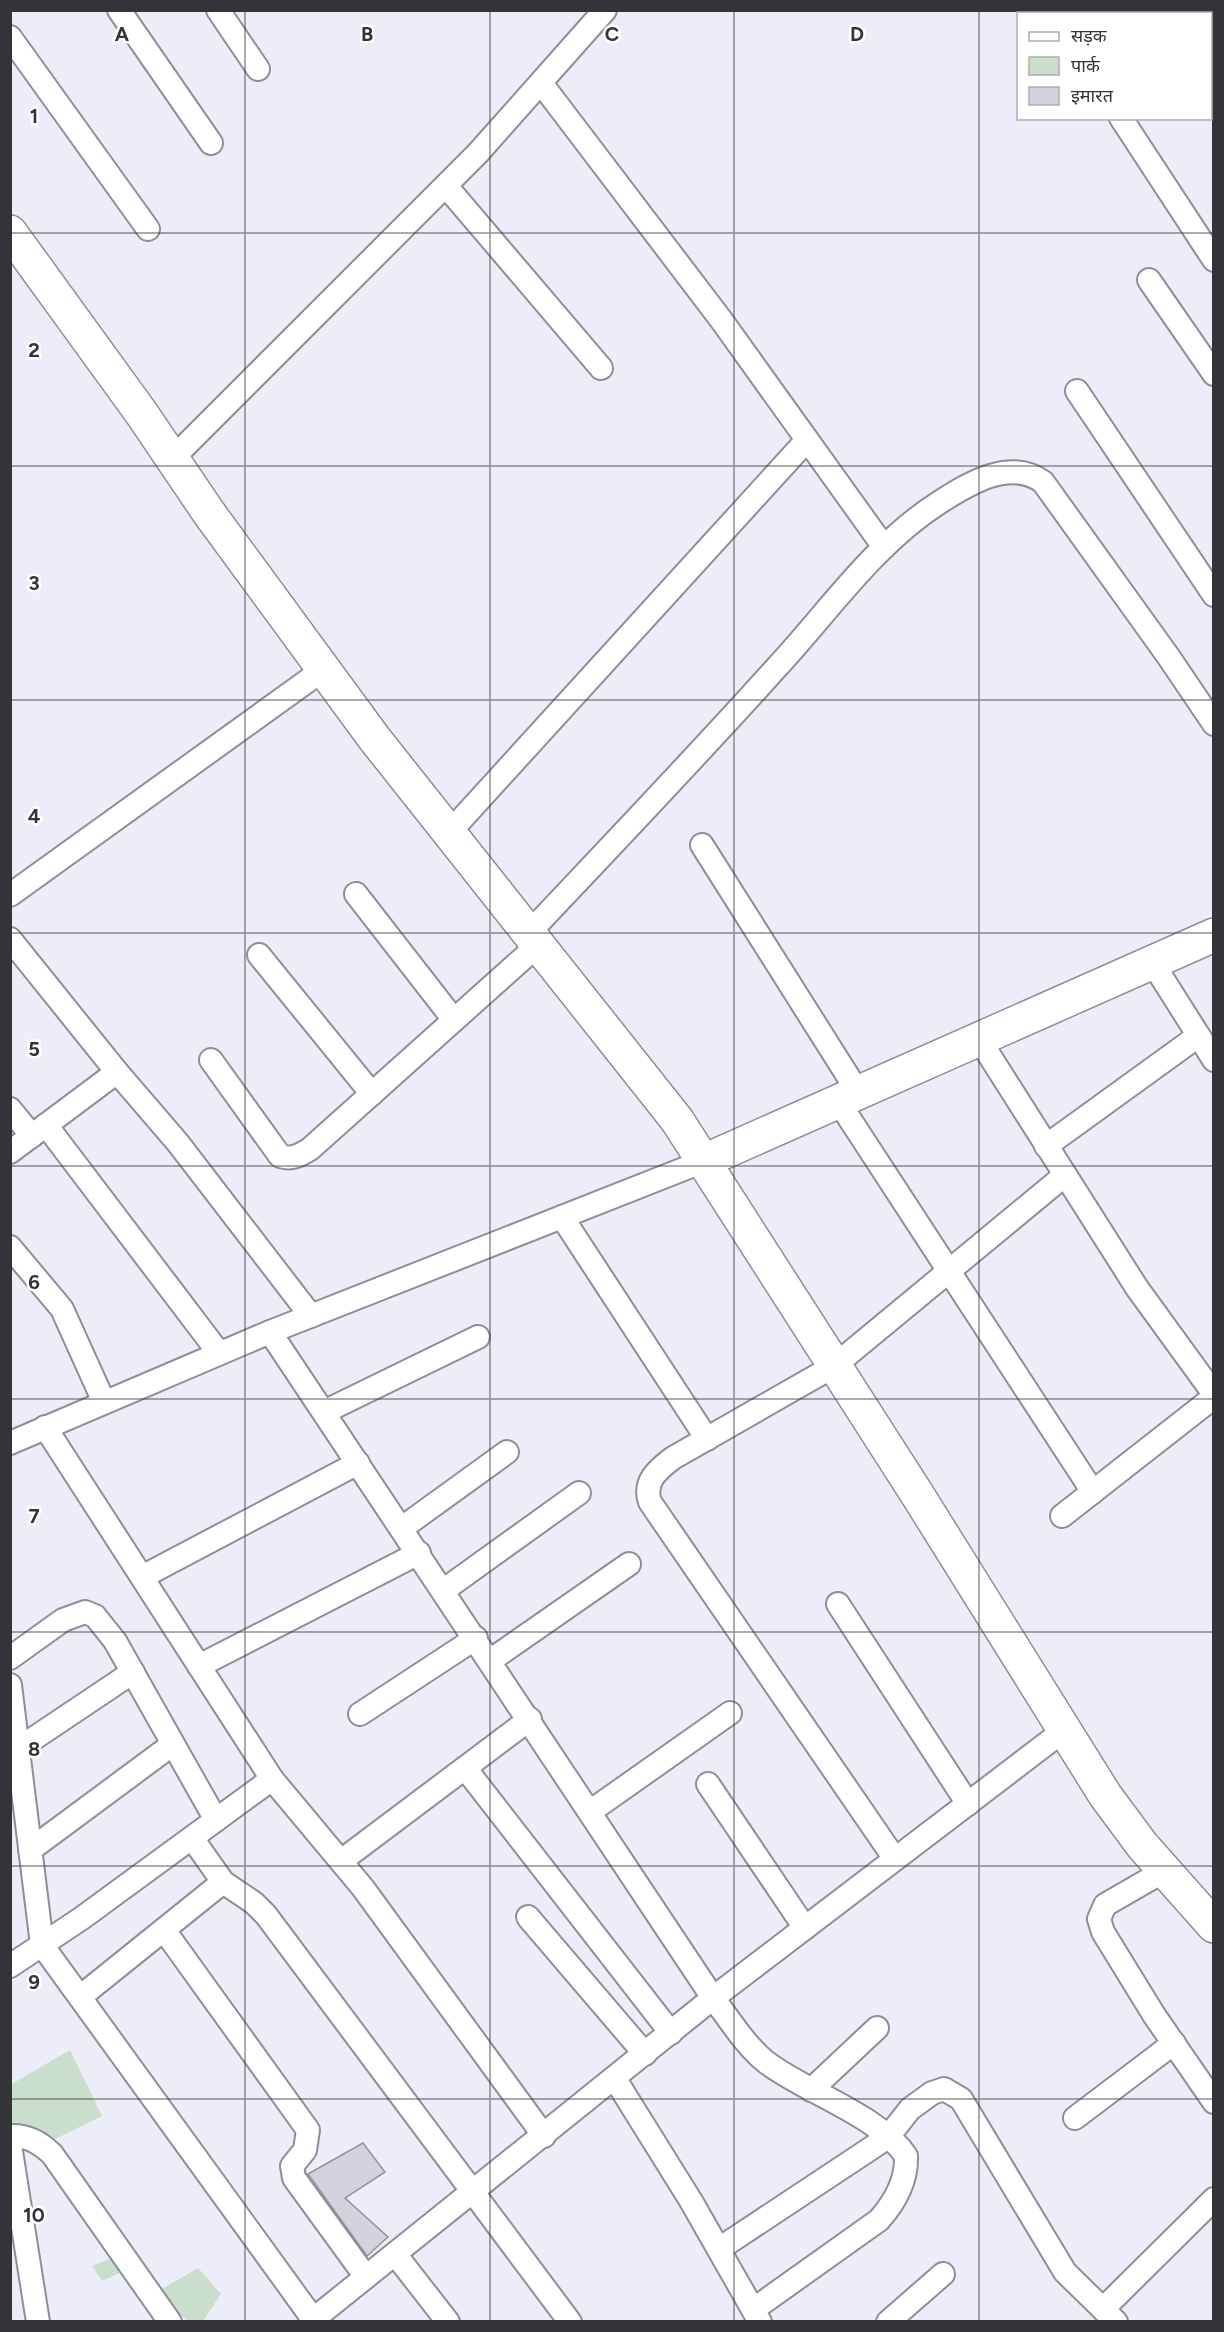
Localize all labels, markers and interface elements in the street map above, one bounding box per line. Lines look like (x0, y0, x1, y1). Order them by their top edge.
legend (1017, 12, 1212, 120)
text: A (115, 22, 130, 46)
text: B (361, 22, 373, 46)
text: C (605, 22, 619, 46)
text: D (850, 22, 864, 46)
text: सड़क (1071, 25, 1108, 47)
text: पार्क (1071, 55, 1101, 77)
text: इमारत (1071, 85, 1114, 107)
text: 1 (30, 104, 38, 128)
text: 2 (28, 338, 40, 362)
text: 3 (28, 571, 40, 595)
text: 4 (28, 804, 41, 828)
text: 5 (28, 1037, 40, 1061)
text: 6 (28, 1270, 40, 1294)
text: 7 (28, 1504, 40, 1528)
text: 8 (28, 1737, 40, 1761)
text: 9 (28, 1970, 40, 1994)
text: 10 (23, 2203, 45, 2227)

